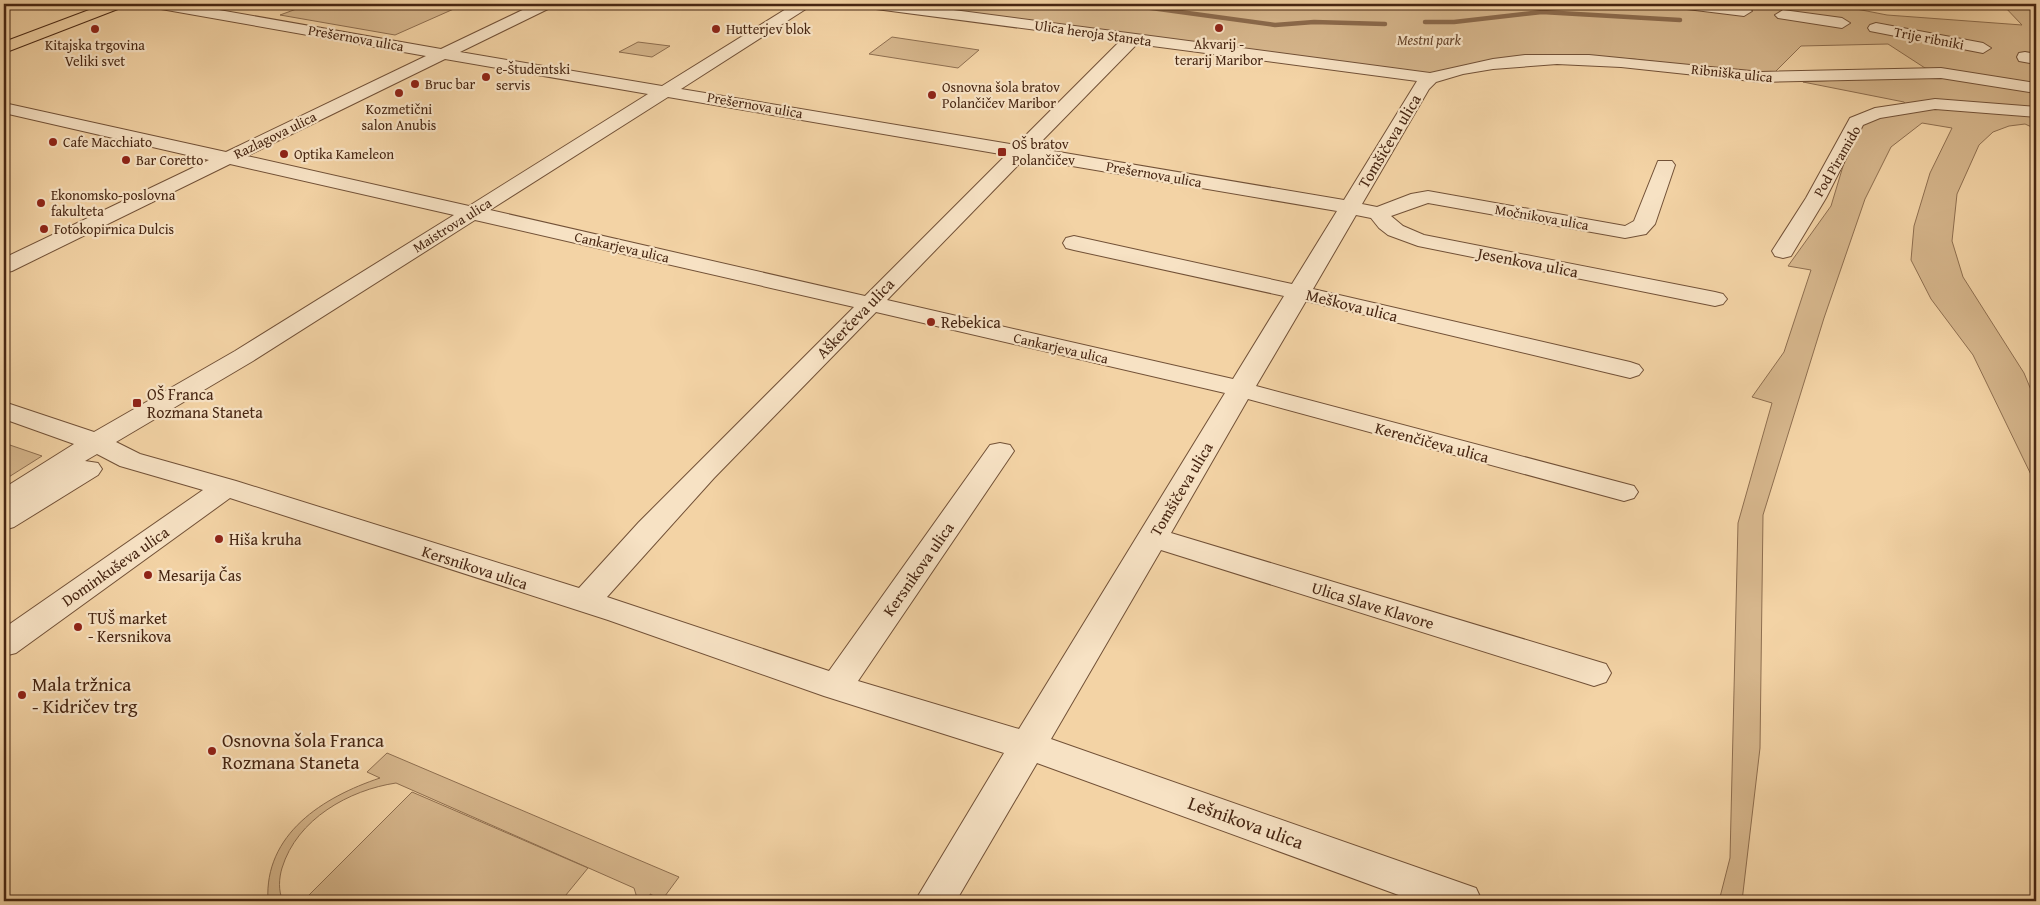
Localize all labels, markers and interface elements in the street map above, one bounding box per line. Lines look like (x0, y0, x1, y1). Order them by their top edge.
street label: Ulica heroja Staneta (1033, 15, 1153, 51)
place label: Hutterjev blok (726, 19, 812, 39)
street label: Prešernova ulica (307, 20, 406, 56)
street label: Trije ribniki (1892, 21, 1966, 55)
marker: Akvarij - terarij Maribor (1213, 22, 1225, 34)
marker: Kitajska trgovina Veliki svet (89, 23, 101, 35)
marker: Hutterjev blok (710, 23, 722, 35)
park label: Mestni park (1397, 30, 1462, 50)
place label: Akvarij - terarij Maribor (1175, 34, 1263, 70)
place label: Kitajska trgovina Veliki svet (45, 35, 145, 71)
place label: e-Študentski servis (496, 59, 570, 95)
street label: Ribniška ulica (1690, 59, 1774, 87)
marker: e-Študentski servis (480, 71, 492, 83)
place label: Bruc bar (425, 74, 475, 94)
place label: Osnovna šola bratov Polančičev Maribor (942, 77, 1060, 113)
marker: Bruc bar (409, 78, 421, 90)
marker: Kozmetični salon Anubis (393, 87, 405, 99)
street label: Prešernova ulica (706, 87, 805, 123)
marker: Osnovna šola bratov Polančičev Maribor (926, 89, 938, 101)
street label: Tomšičeva ulica (1351, 89, 1427, 193)
place label: Kozmetični salon Anubis (362, 99, 436, 135)
street label: Razlagova ulica (230, 106, 320, 164)
street label: Pod Piramido (1809, 122, 1865, 200)
place label: Cafe Macchiato (63, 132, 152, 152)
place label: OŠ bratov Polančičev (1012, 134, 1075, 170)
marker: Cafe Macchiato (47, 136, 59, 148)
place label: Optika Kameleon (294, 144, 394, 164)
marker: OŠ bratov Polančičev (996, 146, 1008, 158)
marker: Optika Kameleon (278, 148, 290, 160)
place label: Bar Coretto (136, 150, 203, 170)
marker: Bar Coretto (120, 154, 132, 166)
street label: Prešernova ulica (1105, 156, 1204, 192)
place label: Ekonomsko-poslovna fakulteta (51, 185, 176, 221)
street label: Maistrova ulica (409, 193, 496, 257)
marker: Ekonomsko-poslovna fakulteta (35, 197, 47, 209)
street label: Močnikova ulica (1494, 199, 1591, 235)
place label: Fotokopirnica Dulcis (54, 219, 174, 239)
marker: Fotokopirnica Dulcis (38, 223, 50, 235)
street label: Cankarjeva ulica (573, 226, 672, 268)
street label: Jesenkova ulica (1474, 240, 1581, 284)
street label: Aškerčeva ulica (810, 272, 900, 364)
street label: Meškova ulica (1304, 282, 1401, 328)
place label: Rebekica (941, 310, 1001, 334)
marker: Rebekica (925, 316, 937, 328)
street label: Cankarjeva ulica (1012, 327, 1111, 369)
place label: OŠ Franca Rozmana Staneta (147, 382, 263, 424)
marker: OŠ Franca Rozmana Staneta (131, 397, 143, 409)
street label: Kerenčičeva ulica (1372, 415, 1492, 469)
street label: Tomšičeva ulica (1143, 437, 1219, 541)
street label: Kersnikova ulica (877, 517, 960, 621)
street label: Dominkuševa ulica (56, 520, 174, 612)
place label: Hiša kruha (229, 527, 302, 551)
marker: Hiša kruha (213, 533, 225, 545)
street label: Kersnikova ulica (419, 539, 531, 596)
place label: Mesarija Čas (158, 563, 242, 587)
marker: Mesarija Čas (142, 569, 154, 581)
street label: Ulica Slave Klavore (1309, 575, 1437, 635)
place label: TUŠ market - Kersnikova (88, 606, 172, 648)
marker: TUŠ market - Kersnikova (72, 621, 84, 633)
place label: Mala tržnica - Kidričev trg (32, 670, 138, 720)
marker: Mala tržnica - Kidričev trg (16, 689, 28, 701)
place label: Osnovna šola Franca Rozmana Staneta (222, 726, 384, 776)
marker: Osnovna šola Franca Rozmana Staneta (206, 745, 218, 757)
street label: Lešnikova ulica (1184, 788, 1308, 856)

